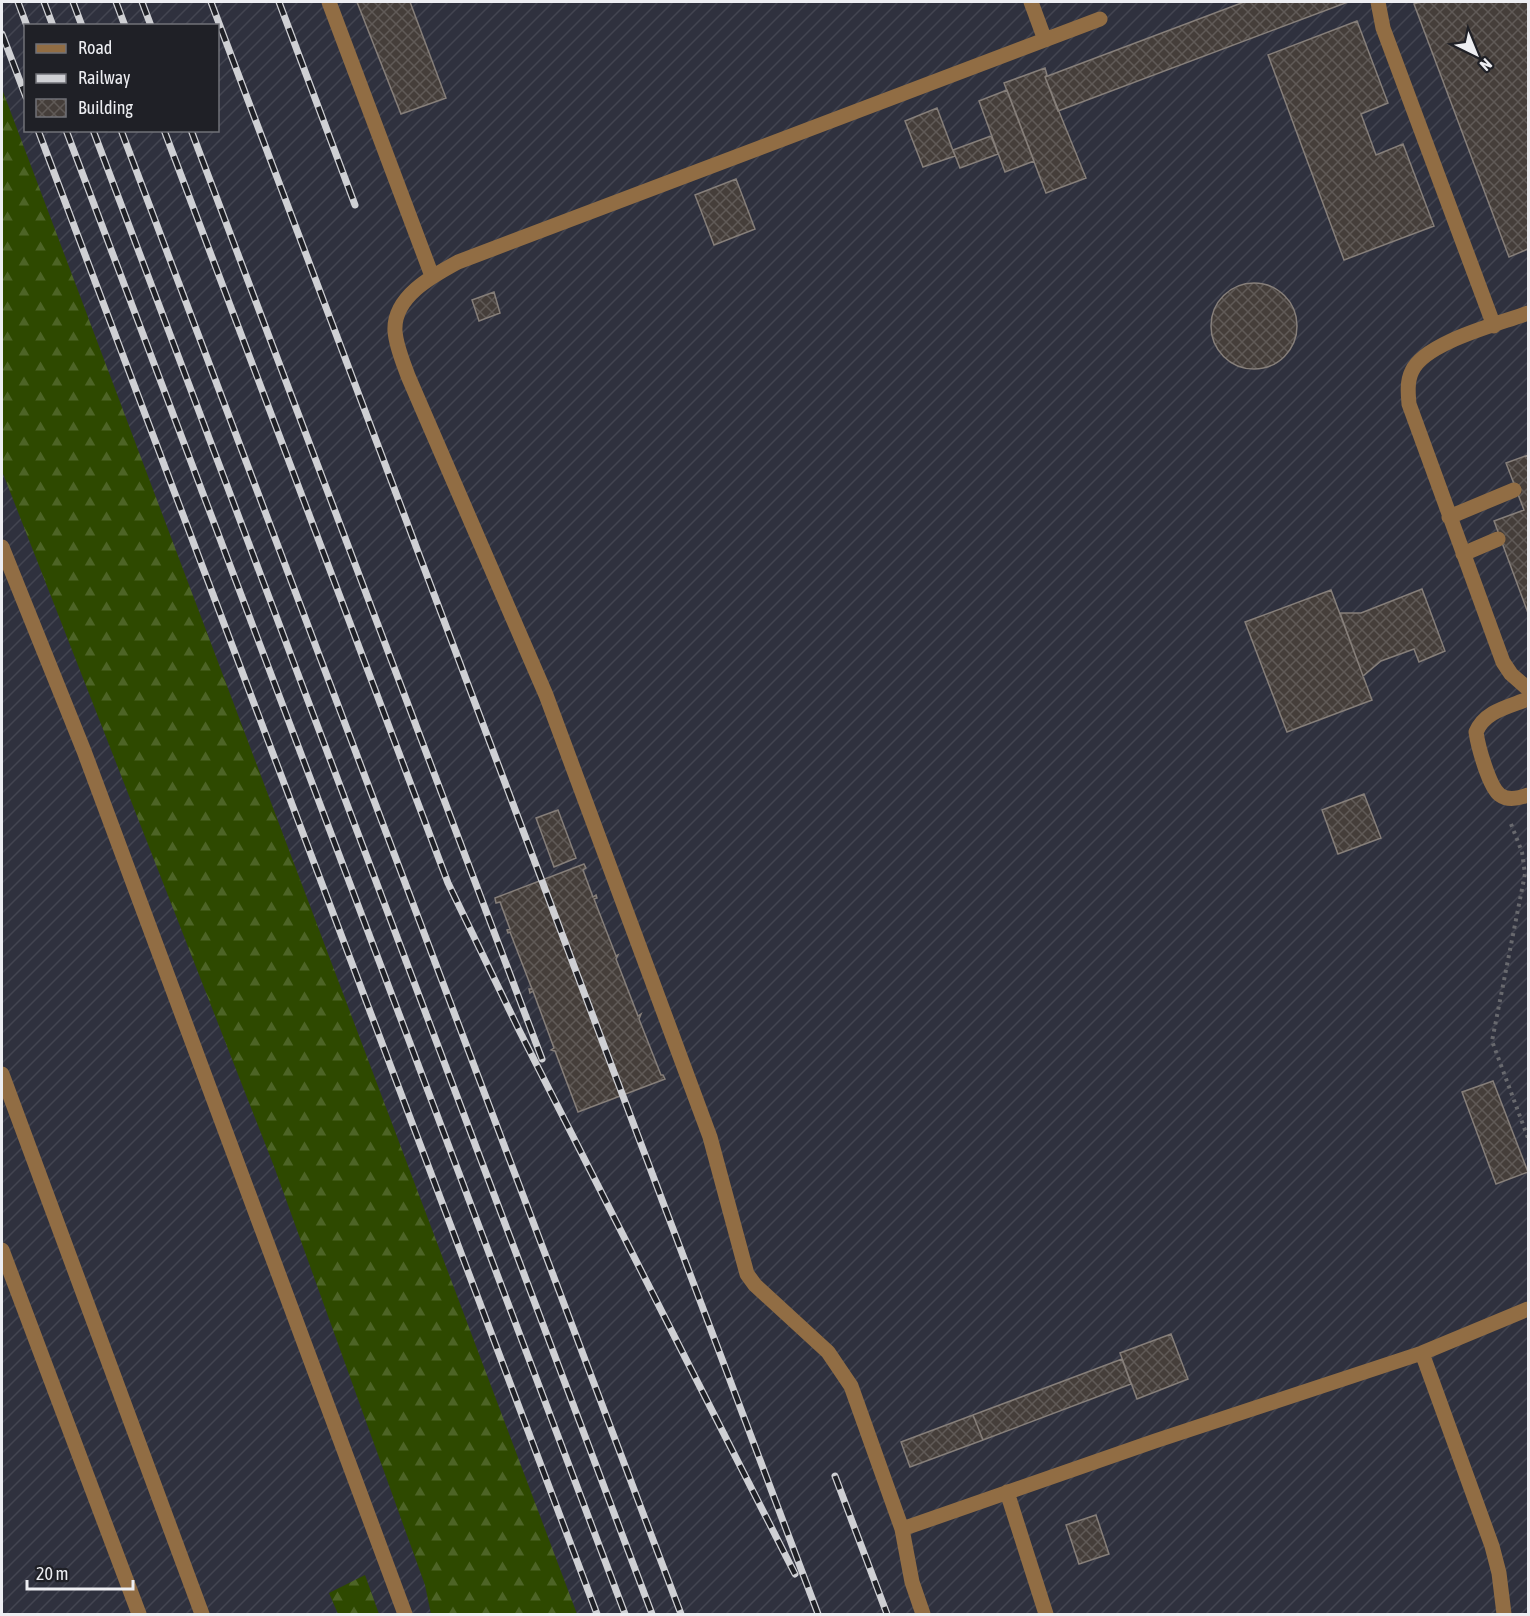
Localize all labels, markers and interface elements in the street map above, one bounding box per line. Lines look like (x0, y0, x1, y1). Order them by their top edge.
legend (24, 24, 219, 132)
north arrow (1446, 24, 1506, 84)
text: Road (78, 37, 112, 58)
text: N (1477, 55, 1496, 75)
text: Railway (78, 67, 130, 88)
text: Building (78, 97, 133, 118)
scale bar (27, 1553, 134, 1591)
text: 20 m (36, 1563, 68, 1584)

